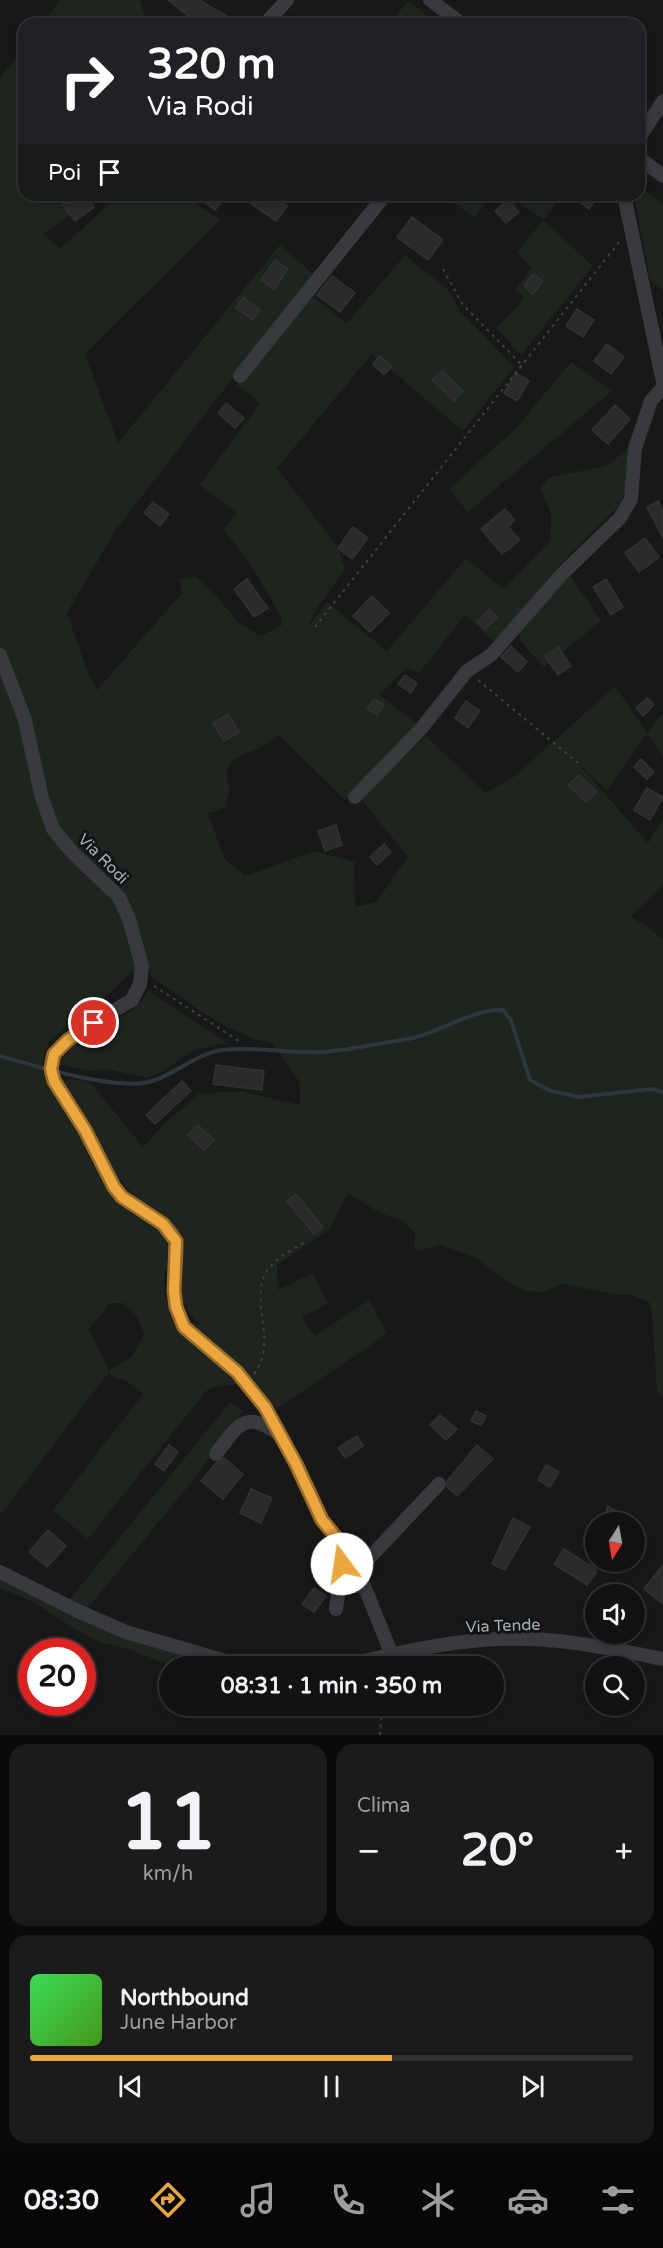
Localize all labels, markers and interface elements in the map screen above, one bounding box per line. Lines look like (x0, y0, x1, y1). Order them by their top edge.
text: 320 m (147, 39, 276, 90)
icon: right (48, 42, 126, 120)
text: Via Rodi (147, 90, 254, 123)
icon: arrive (93, 156, 126, 189)
text: Poi (48, 160, 81, 186)
street label: Via Rodi (74, 830, 132, 888)
pin (68, 997, 119, 1048)
icon: arrive (77, 1006, 110, 1039)
north arrow (585, 1512, 645, 1572)
map controls (585, 1512, 645, 1716)
position arrow (310, 1532, 374, 1596)
button: sound (585, 1584, 645, 1644)
street label: Via Tende (465, 1615, 541, 1637)
speed limit sign: 20 (18, 1638, 96, 1716)
button: search (585, 1656, 645, 1716)
text: 08:31 · 1 min · 350 m (221, 1673, 442, 1699)
text: 11 (119, 1776, 217, 1870)
text: Clima (357, 1794, 410, 1818)
text: 20° (461, 1824, 534, 1878)
text: − (357, 1832, 381, 1871)
text: + (614, 1832, 633, 1871)
text: km/h (143, 1862, 193, 1886)
text: Northbound (120, 1985, 249, 2011)
text: June Harbor (120, 2011, 237, 2035)
icon: previous (114, 2070, 147, 2103)
icon: pause (315, 2070, 348, 2103)
icon: next (516, 2070, 549, 2103)
icon: directions (147, 2179, 189, 2221)
icon: music (237, 2179, 279, 2221)
icon: phone (327, 2179, 369, 2221)
icon: climate (417, 2179, 459, 2221)
icon: car (507, 2179, 549, 2221)
icon: filters (597, 2179, 639, 2221)
text: 08:30 (24, 2184, 99, 2217)

